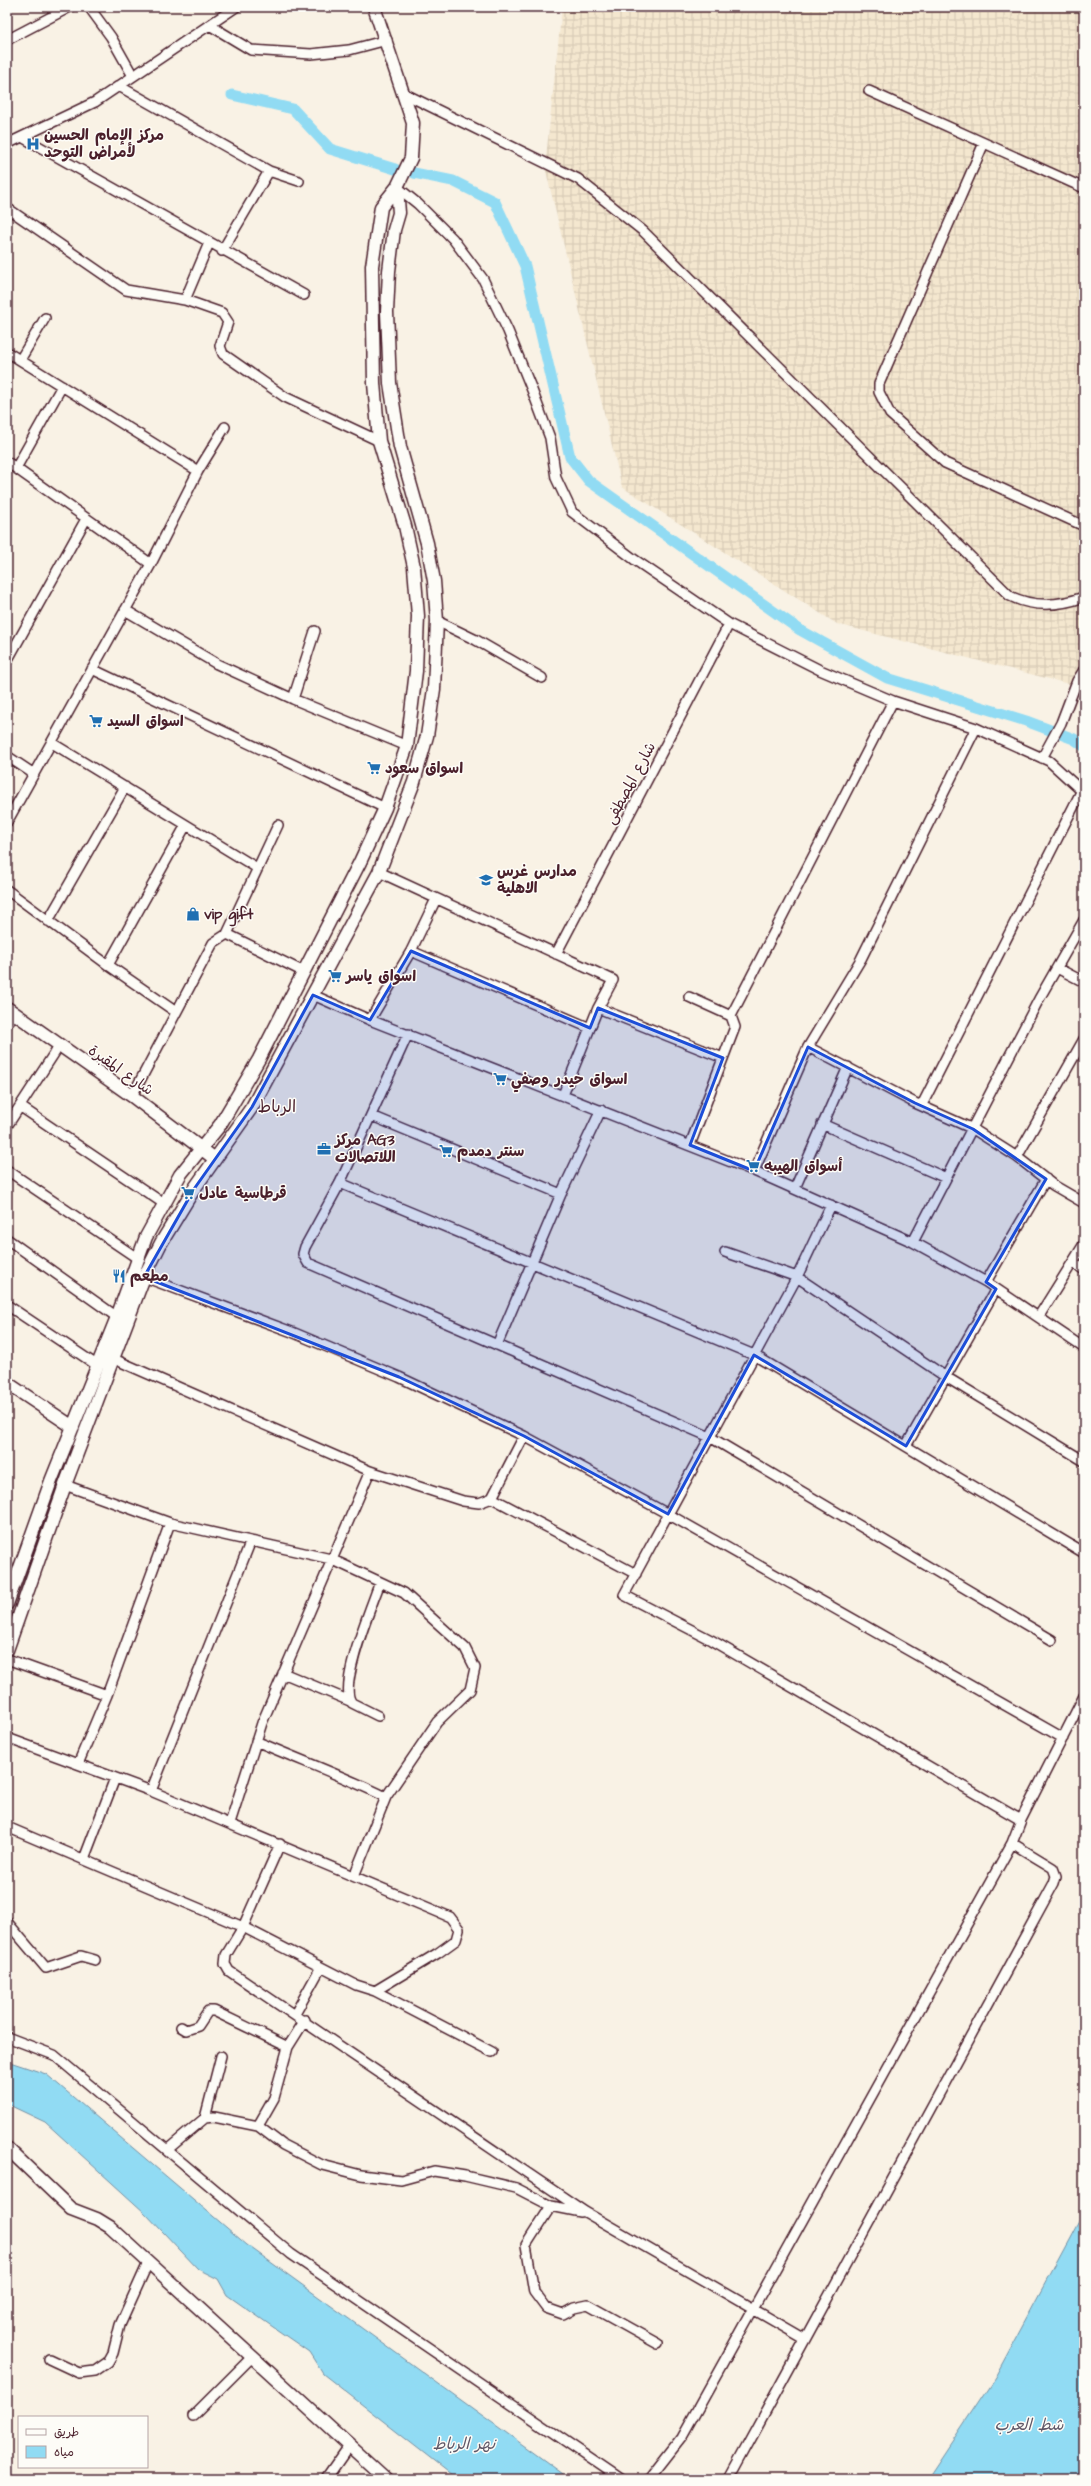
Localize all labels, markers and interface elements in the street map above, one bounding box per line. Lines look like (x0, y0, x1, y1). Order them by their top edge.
place label: مركز الإمام الحسين لأمراض التوحد (44, 125, 164, 163)
hospital icon: مركز الإمام الحسين لأمراض التوحد (25, 136, 41, 152)
place label: اسواق السيد (107, 711, 184, 732)
supermarket icon: اسواق السيد (88, 713, 104, 729)
street label: شارع المصطفى (600, 738, 661, 828)
place label: اسواق سعود (385, 758, 463, 779)
supermarket icon: اسواق سعود (366, 760, 382, 776)
place label: مدارس غرس الاهلية (497, 861, 577, 899)
school or university icon: مدارس غرس الاهلية (478, 872, 494, 888)
place label: vip gift (204, 904, 254, 927)
shop icon: vip gift (185, 906, 201, 922)
place label: اسواق ياسر (344, 966, 416, 987)
supermarket icon: اسواق ياسر (327, 968, 343, 984)
street label: شارع المقبرة (84, 1040, 158, 1101)
place label: اسواق حيدر وصفي (511, 1069, 628, 1093)
supermarket icon: اسواق حيدر وصفي (492, 1071, 508, 1087)
district label: الرباط (258, 1095, 296, 1119)
place label: مركز AG3 اللاتصالات (333, 1130, 396, 1168)
office icon: مركز AG3 اللاتصالات (316, 1141, 332, 1157)
place label: سنتر دمدم (457, 1141, 524, 1162)
supermarket icon: سنتر دمدم (438, 1143, 454, 1159)
place label: أسواق الهيبه (764, 1156, 843, 1177)
supermarket icon: أسواق الهيبه (745, 1158, 761, 1174)
place label: قرطاسية عادل (199, 1183, 287, 1204)
supermarket icon: قرطاسية عادل (180, 1185, 196, 1201)
place label: مطعم (130, 1266, 169, 1287)
restaurant icon: مطعم (111, 1268, 127, 1284)
water label: شط العرب (995, 2414, 1064, 2436)
legend (18, 2416, 148, 2468)
text: طريق (54, 2424, 79, 2441)
water label: نهر الرباط (433, 2433, 497, 2455)
text: مياه (54, 2444, 74, 2461)

